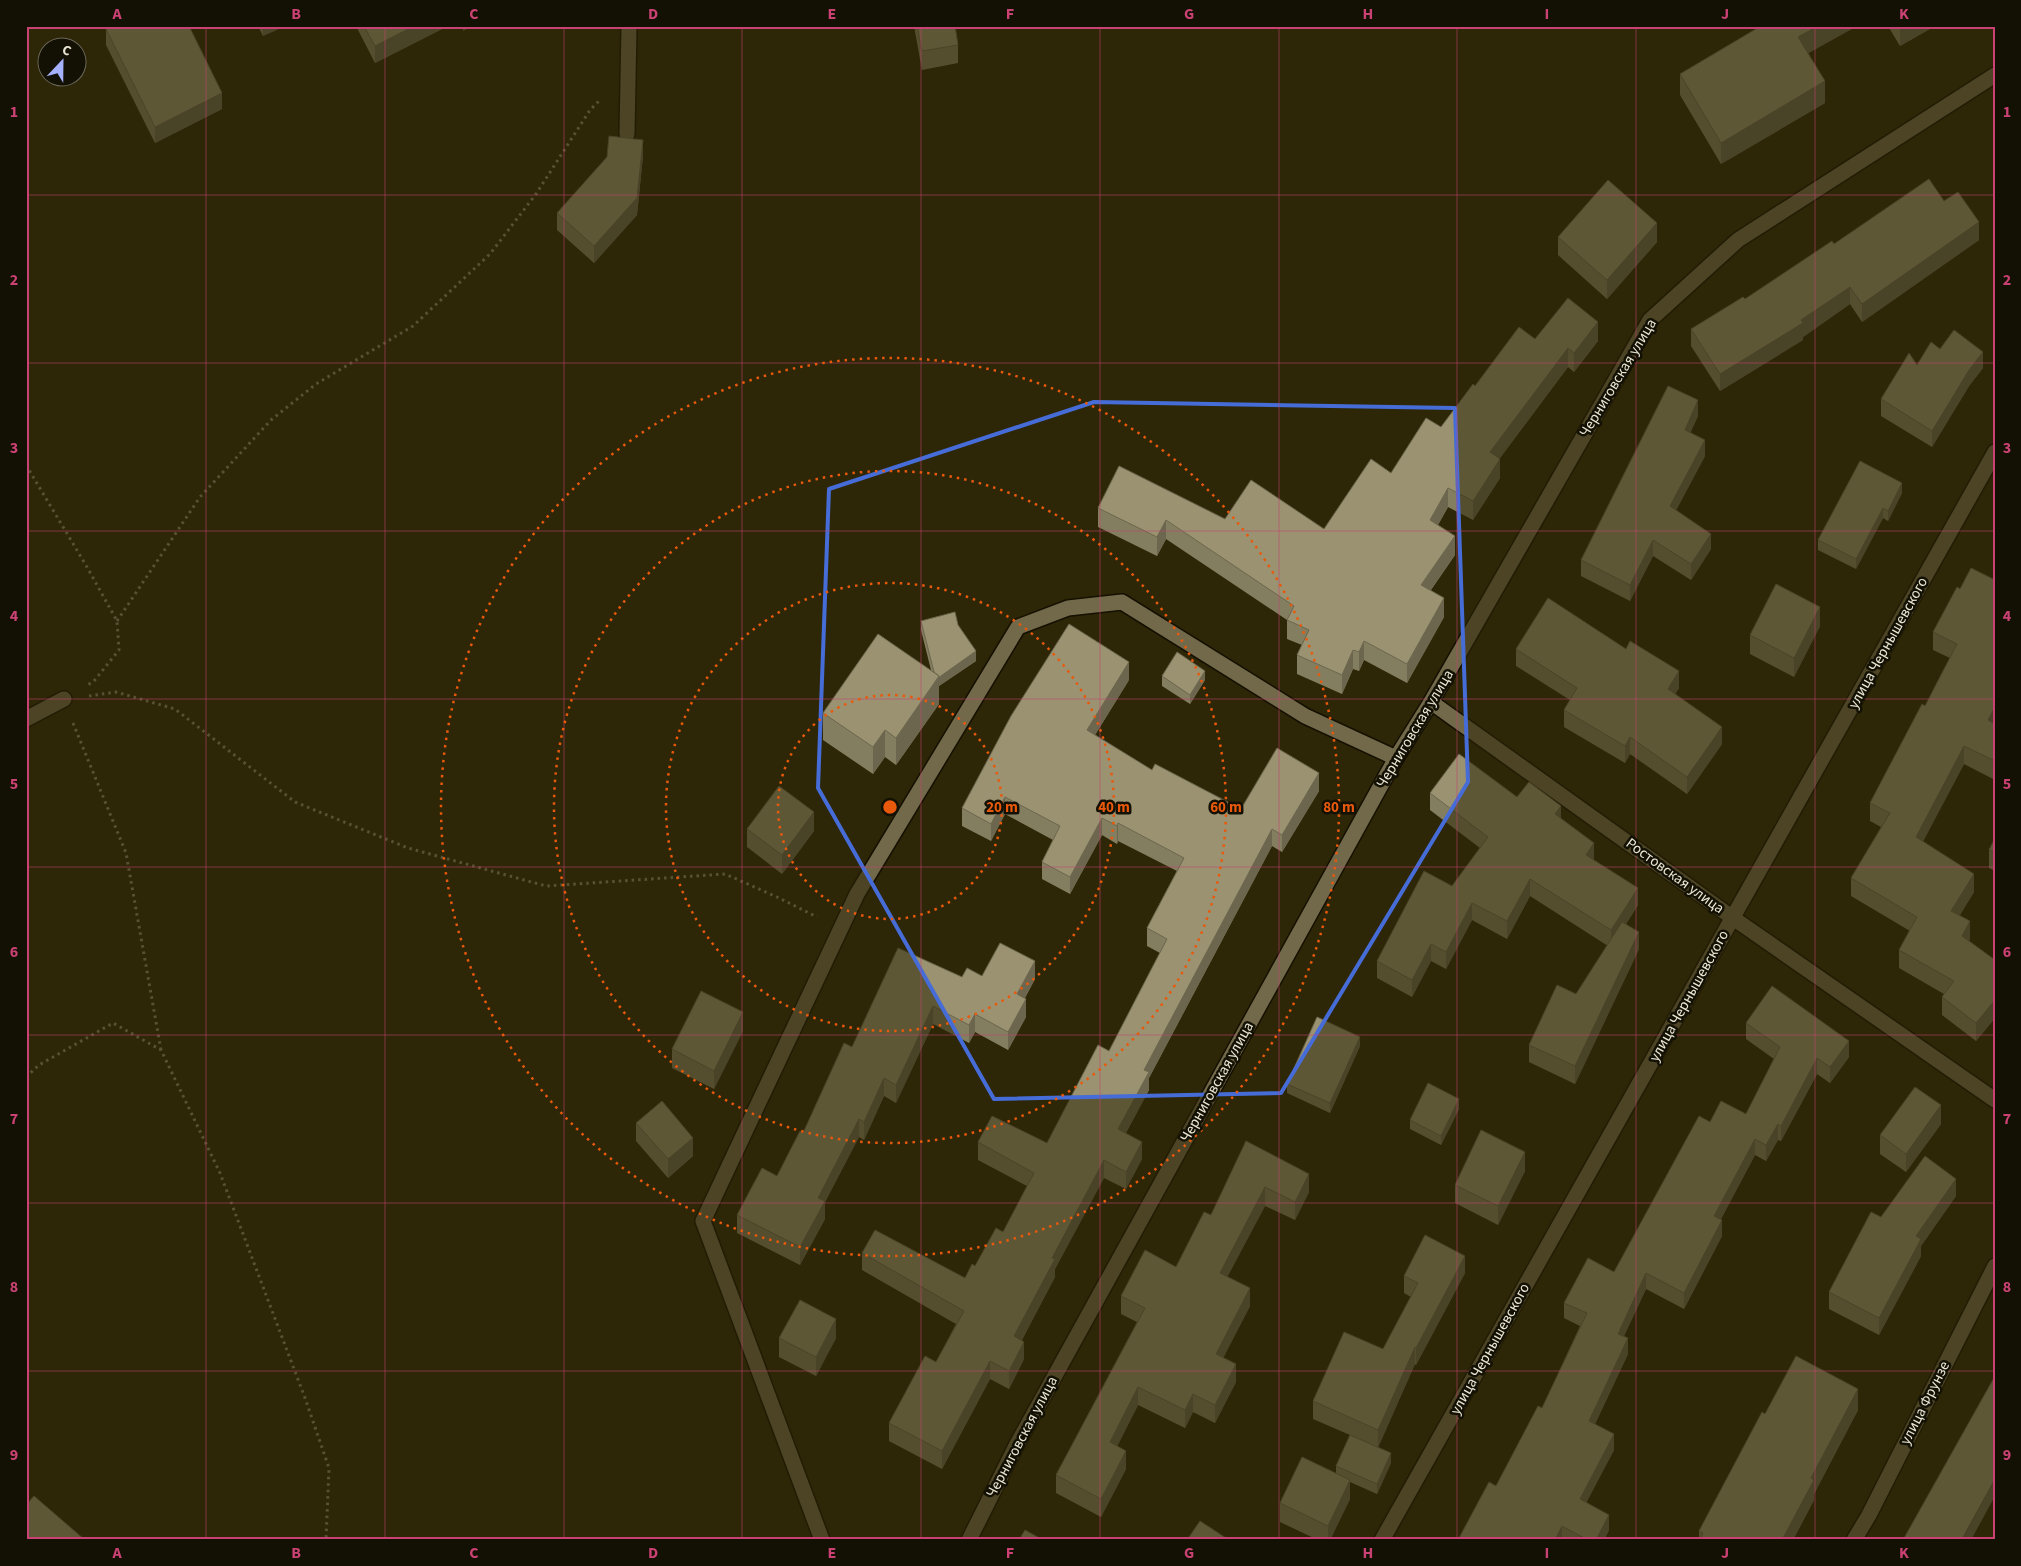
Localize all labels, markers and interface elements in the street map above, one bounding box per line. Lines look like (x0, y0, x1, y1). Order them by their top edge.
text: A (111, 3, 122, 25)
text: B (291, 3, 301, 25)
text: C (469, 3, 479, 25)
text: D (648, 3, 658, 25)
text: E (828, 3, 836, 25)
text: F (1006, 3, 1014, 25)
text: G (1184, 3, 1194, 25)
text: H (1363, 3, 1373, 25)
text: I (1545, 3, 1549, 25)
text: J (1721, 3, 1729, 25)
text: K (1899, 3, 1909, 25)
north arrow (38, 38, 88, 88)
text: С (59, 40, 74, 62)
text: 1 (10, 101, 18, 123)
text: 1 (2003, 101, 2011, 123)
text: 2 (10, 269, 18, 291)
text: 2 (2003, 269, 2011, 291)
street label: Черниговская улица (1574, 315, 1662, 441)
text: 3 (10, 437, 18, 459)
text: 3 (2003, 437, 2011, 459)
street label: улица Чернышевского (1843, 573, 1933, 713)
text: 4 (10, 605, 19, 627)
text: 4 (2003, 605, 2012, 627)
street label: Черниговская улица (1371, 666, 1459, 792)
text: 5 (10, 773, 18, 795)
text: 5 (2003, 773, 2011, 795)
text: 20 m (986, 797, 1018, 818)
text: 40 m (1098, 797, 1130, 818)
text: 60 m (1210, 797, 1242, 818)
text: 80 m (1323, 797, 1355, 818)
centre of rings (881, 798, 899, 816)
street label: Ростовская улица (1621, 833, 1729, 919)
street label: улица Чернышевского (1644, 926, 1734, 1066)
text: 6 (10, 941, 18, 963)
text: 6 (2003, 941, 2011, 963)
street label: Черниговская улица (1175, 1018, 1259, 1146)
text: 7 (10, 1108, 18, 1130)
text: 7 (2003, 1108, 2011, 1130)
text: 8 (10, 1276, 18, 1298)
text: 8 (2003, 1276, 2011, 1298)
street label: улица Чернышевского (1445, 1279, 1535, 1419)
street label: улица Фрунзе (1895, 1358, 1955, 1448)
street label: Черниговская улица (981, 1373, 1063, 1501)
text: 9 (10, 1444, 18, 1466)
text: 9 (2003, 1444, 2011, 1466)
text: A (111, 1542, 122, 1564)
text: B (291, 1542, 301, 1564)
text: C (469, 1542, 479, 1564)
text: D (648, 1542, 658, 1564)
text: E (828, 1542, 836, 1564)
text: F (1006, 1542, 1014, 1564)
text: G (1184, 1542, 1194, 1564)
text: H (1363, 1542, 1373, 1564)
text: I (1545, 1542, 1549, 1564)
text: J (1721, 1542, 1729, 1564)
text: K (1899, 1542, 1909, 1564)

